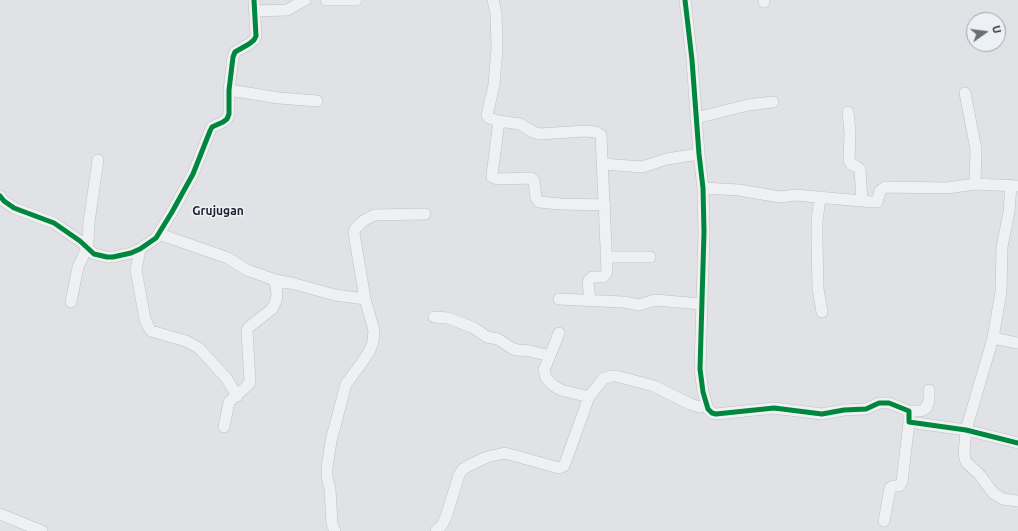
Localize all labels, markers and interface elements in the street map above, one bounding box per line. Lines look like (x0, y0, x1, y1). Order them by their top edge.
north arrow (966, 12, 1006, 52)
text: U (990, 24, 1003, 35)
district label: Grujugan (192, 204, 244, 218)

